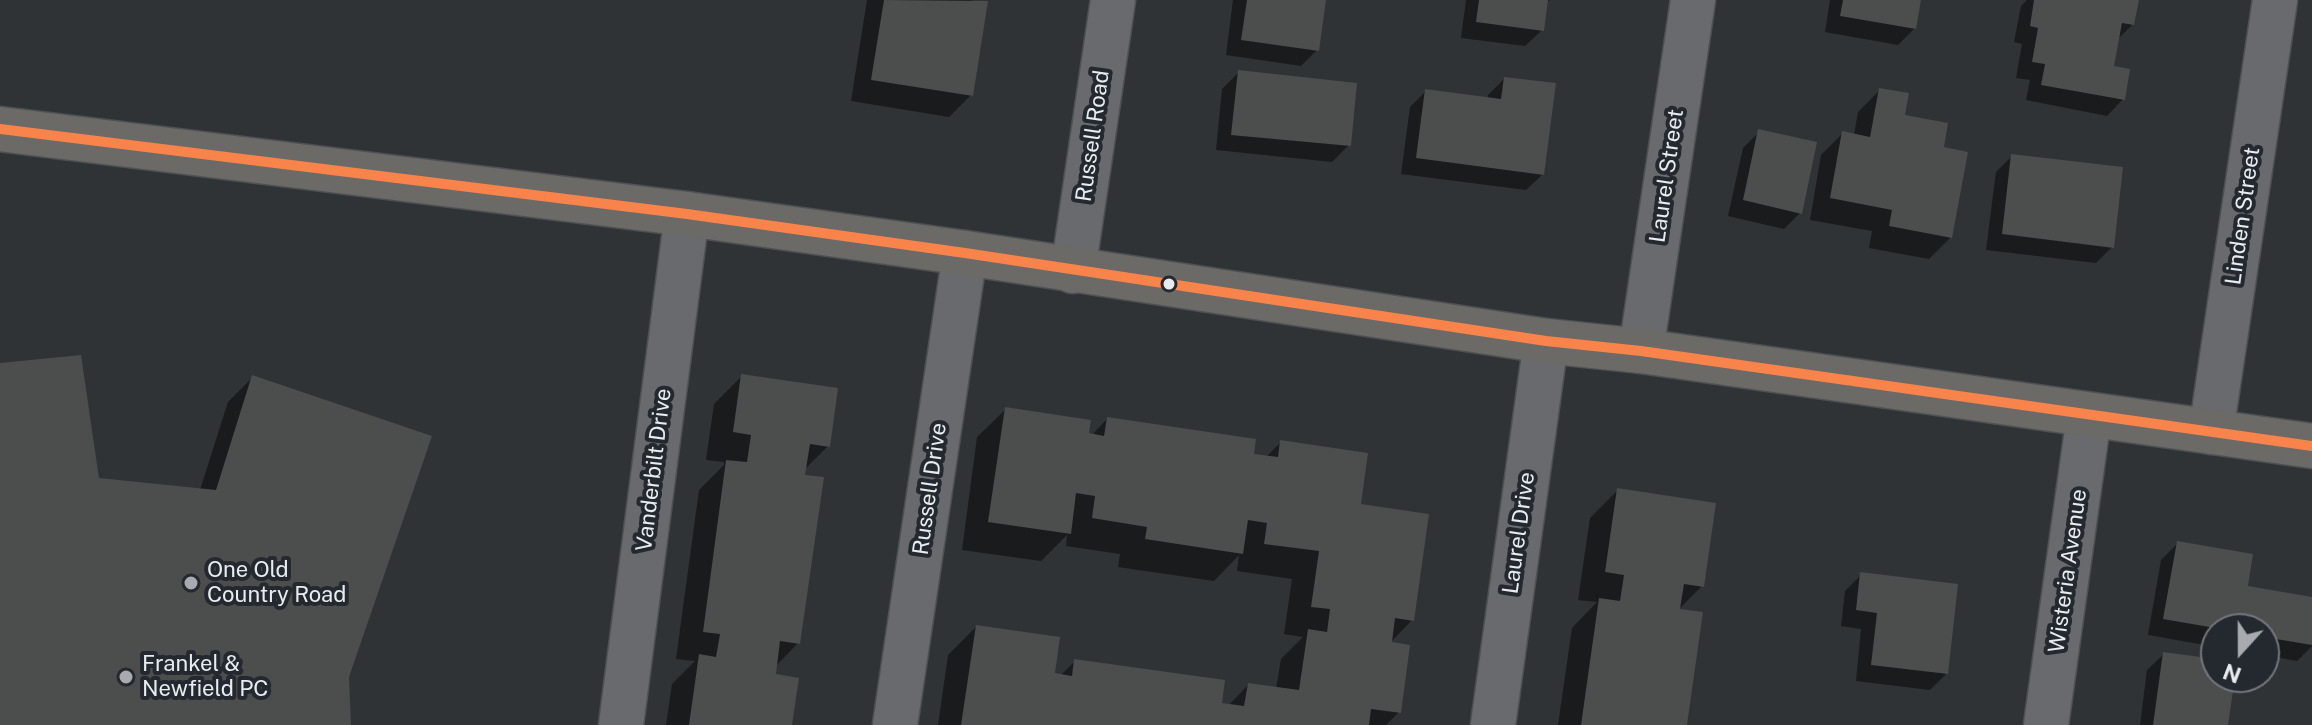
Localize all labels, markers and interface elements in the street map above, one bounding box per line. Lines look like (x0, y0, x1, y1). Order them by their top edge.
street label: Russell Road (1071, 69, 1115, 203)
street label: Laurel Street (1645, 108, 1689, 244)
street label: Linden Street (2220, 145, 2266, 287)
unlabelled marker (1161, 276, 1177, 292)
street label: Vanderbilt Drive (631, 387, 677, 553)
street label: Russell Drive (908, 421, 952, 557)
street label: Laurel Drive (1497, 470, 1541, 596)
street label: Wisteria Avenue (2043, 487, 2093, 655)
place label: One Old Country Road (207, 557, 346, 608)
marker: One Old Country Road (182, 574, 200, 592)
north arrow (2200, 613, 2280, 693)
place label: Frankel & Newfield PC (142, 651, 268, 702)
text: N (2219, 658, 2245, 689)
marker: Frankel & Newfield PC (117, 668, 135, 686)

